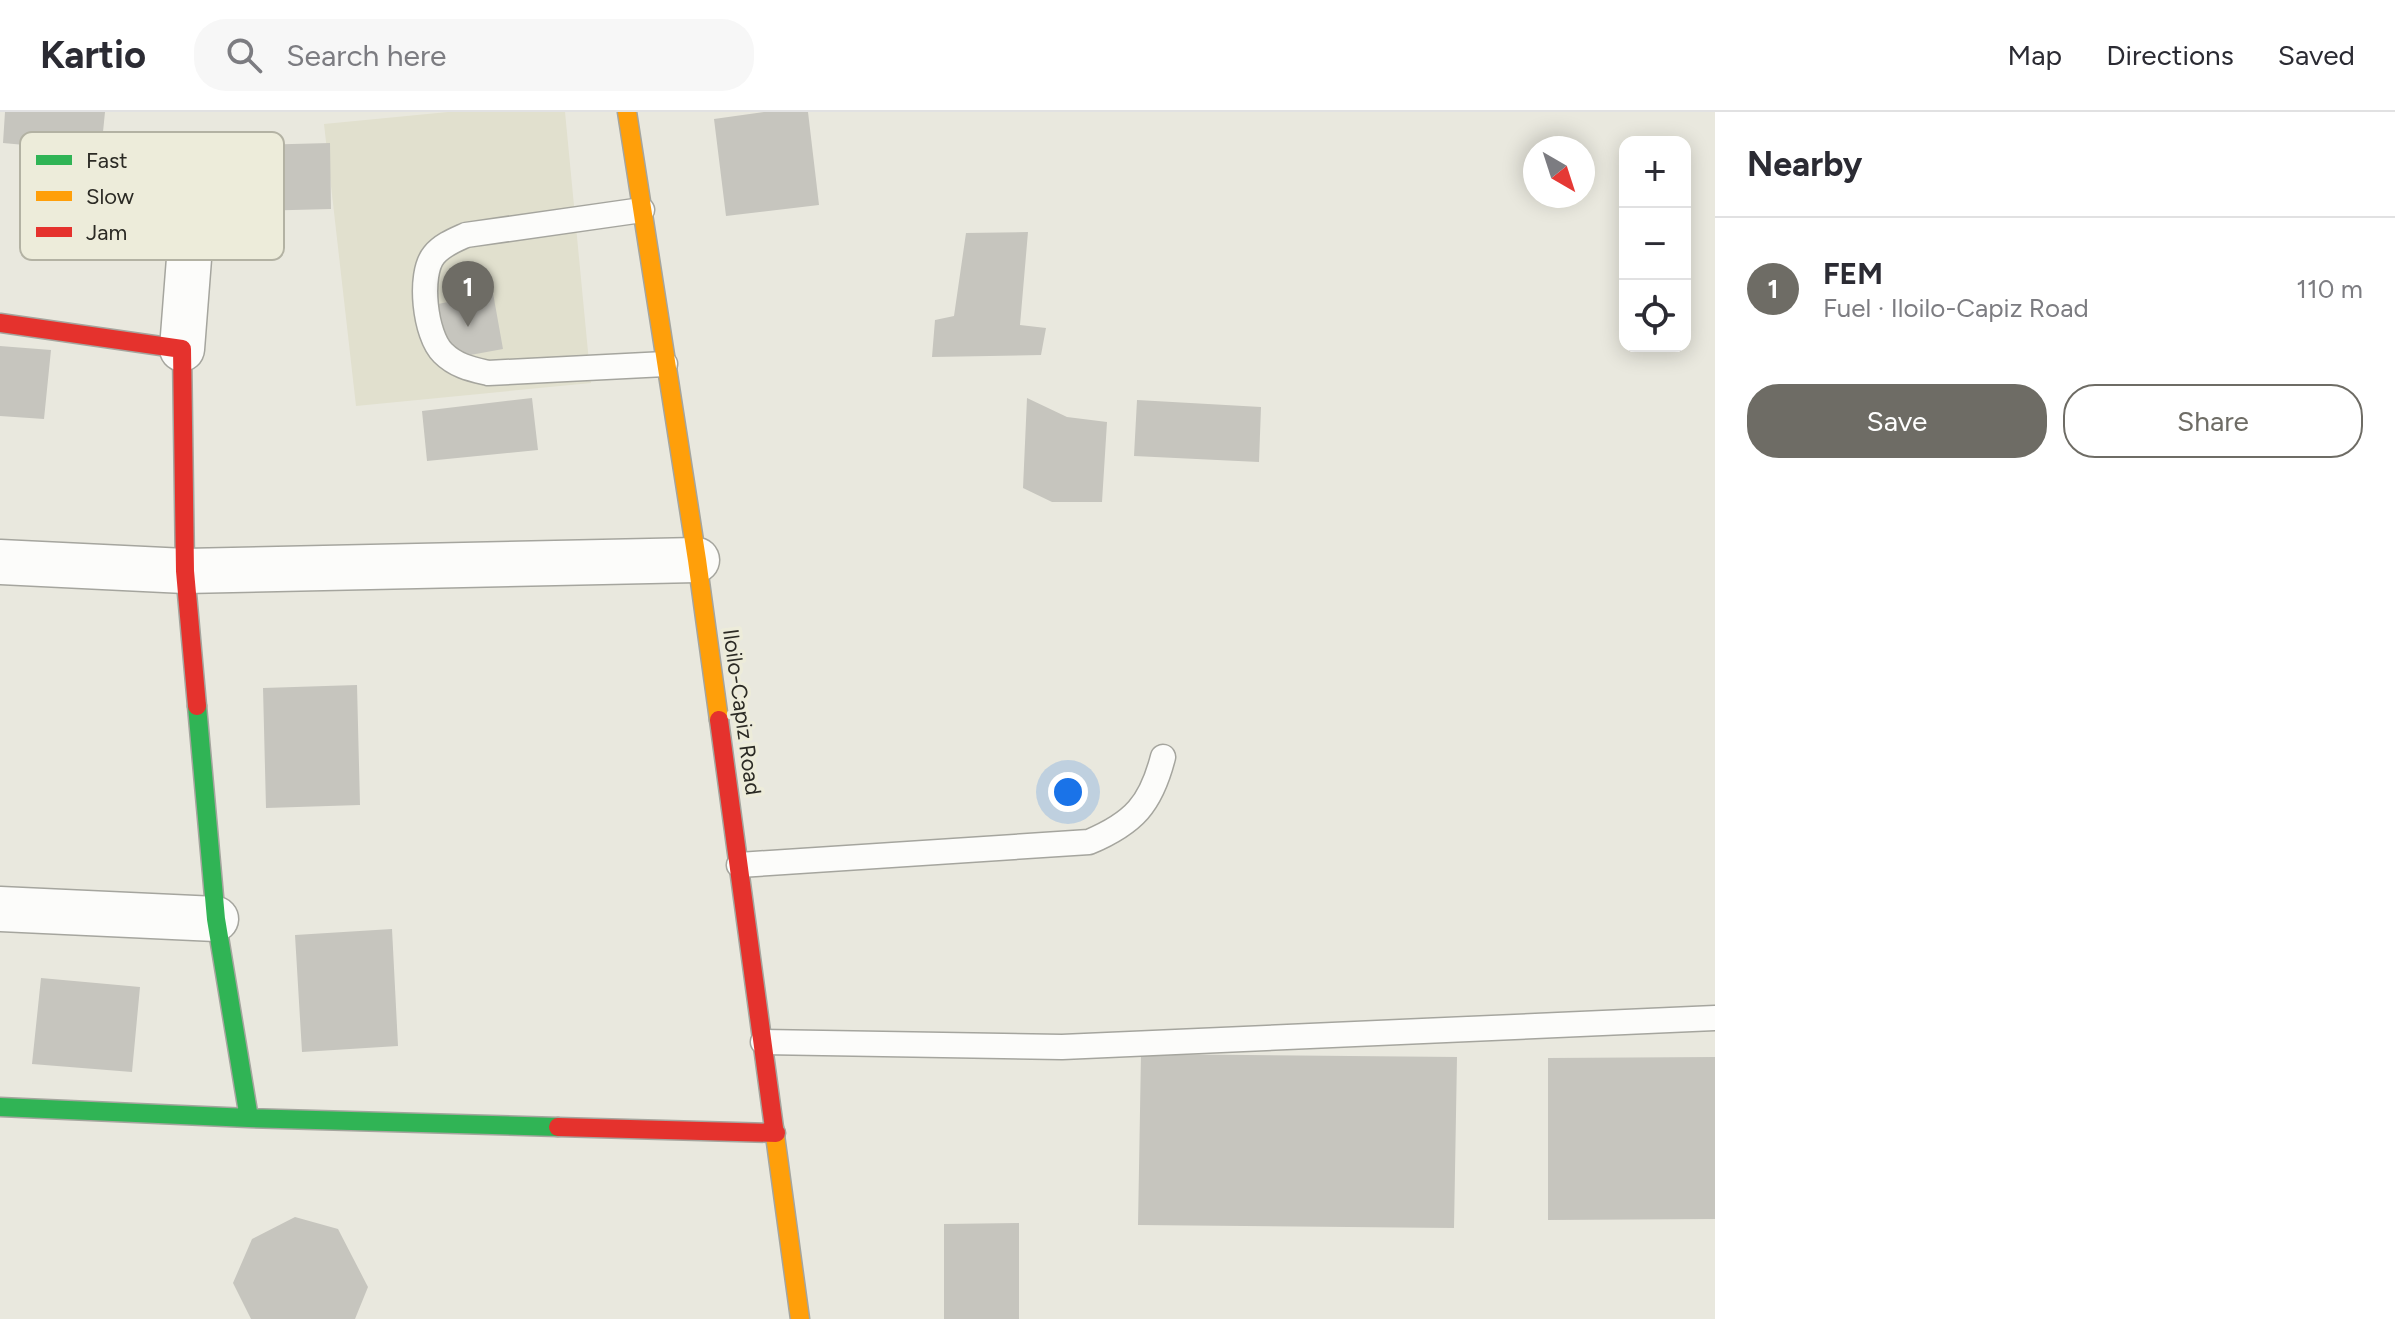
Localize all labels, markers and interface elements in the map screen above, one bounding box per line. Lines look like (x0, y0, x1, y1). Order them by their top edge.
search box (194, 19, 754, 91)
text: Kartio (40, 32, 146, 78)
icon: search (222, 33, 266, 77)
text: Search here (286, 37, 446, 74)
text: Map (2008, 38, 2062, 72)
text: Directions (2106, 38, 2234, 72)
text: Saved (2278, 38, 2355, 72)
legend (20, 132, 284, 260)
north arrow (1523, 136, 1595, 208)
map controls (1619, 136, 1691, 352)
button: + (1619, 136, 1691, 208)
text: Nearby (1747, 144, 1862, 185)
text: Fast (86, 147, 128, 174)
text: Slow (86, 183, 135, 210)
button: − (1619, 208, 1691, 280)
text: Jam (86, 219, 127, 246)
text: FEM (1823, 255, 1883, 292)
pin: 1 (442, 261, 494, 327)
text: 1 (1768, 273, 1778, 305)
text: 110 m (2296, 273, 2363, 305)
button: locate (1619, 280, 1691, 352)
text: Fuel · Iloilo-Capiz Road (1823, 292, 2089, 324)
button: Save (1747, 384, 2047, 458)
button: Share (2063, 384, 2363, 458)
street label: Iloilo-Capiz Road (717, 627, 767, 797)
your location (1048, 772, 1088, 812)

